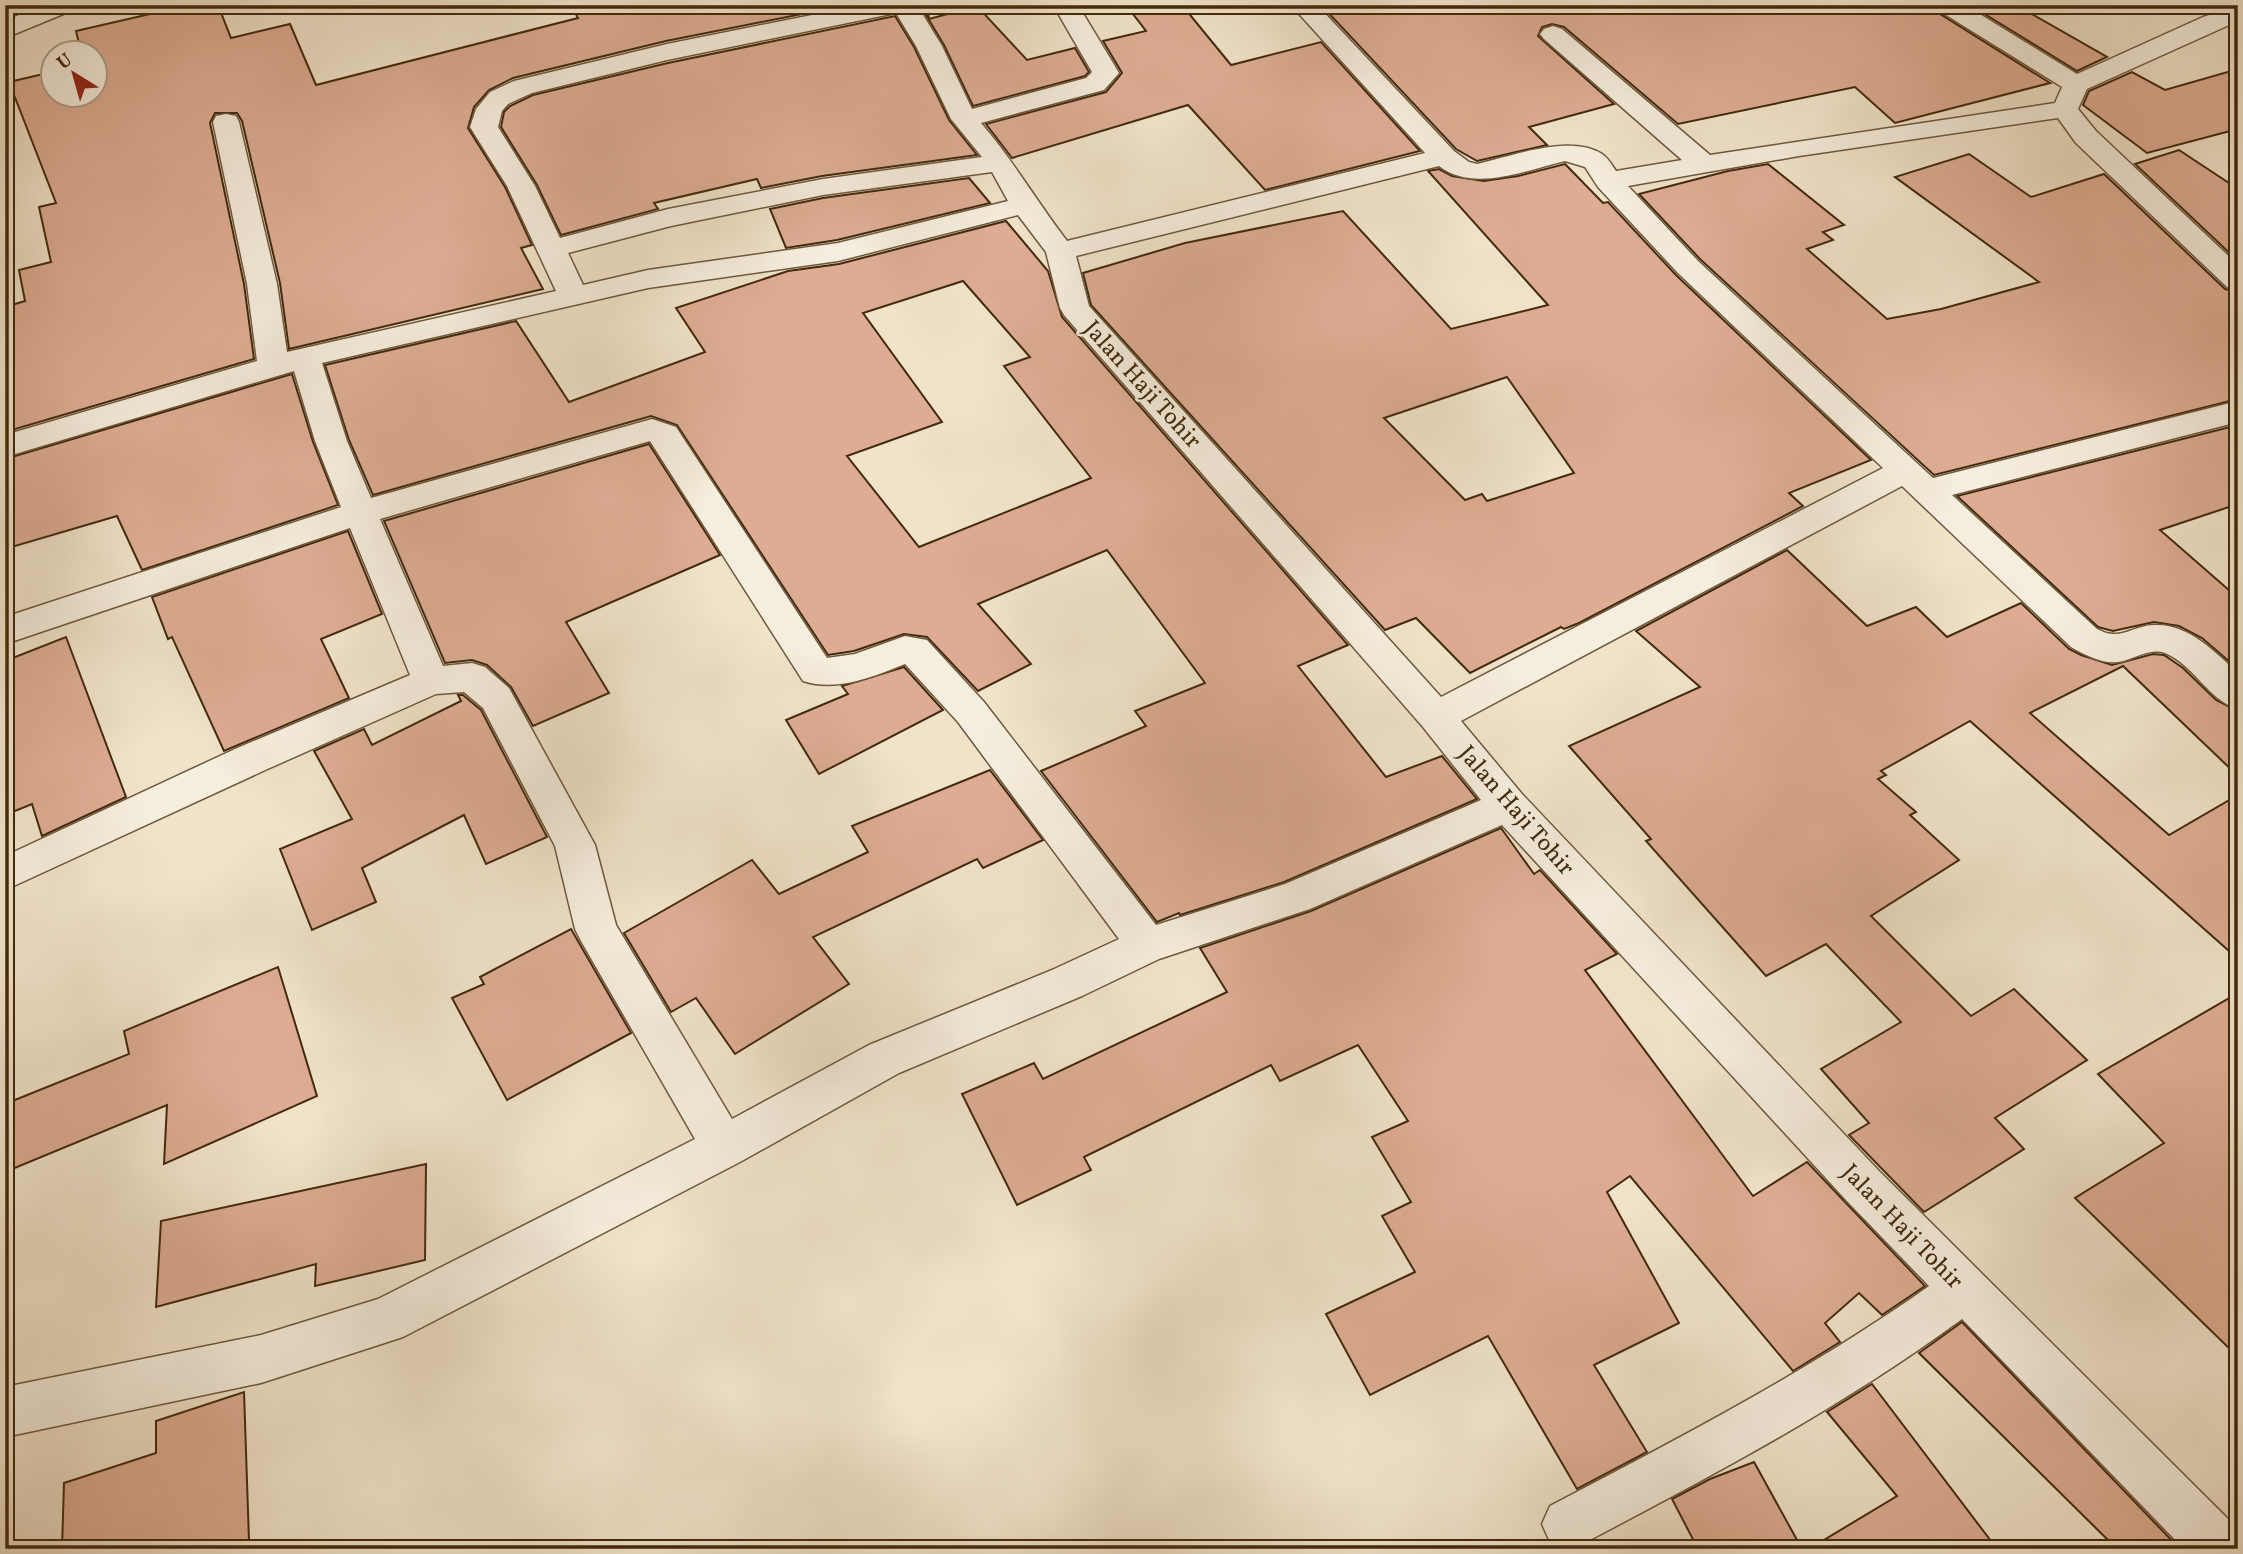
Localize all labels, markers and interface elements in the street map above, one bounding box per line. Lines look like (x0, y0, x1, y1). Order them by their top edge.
north arrow (38, 38, 108, 108)
text: U (52, 48, 78, 76)
street label: Jalan Haji Tohir (1074, 314, 1209, 457)
street label: Jalan Haji Tohir (1449, 739, 1582, 884)
street label: Jalan Haji Tohir (1833, 1157, 1970, 1298)

